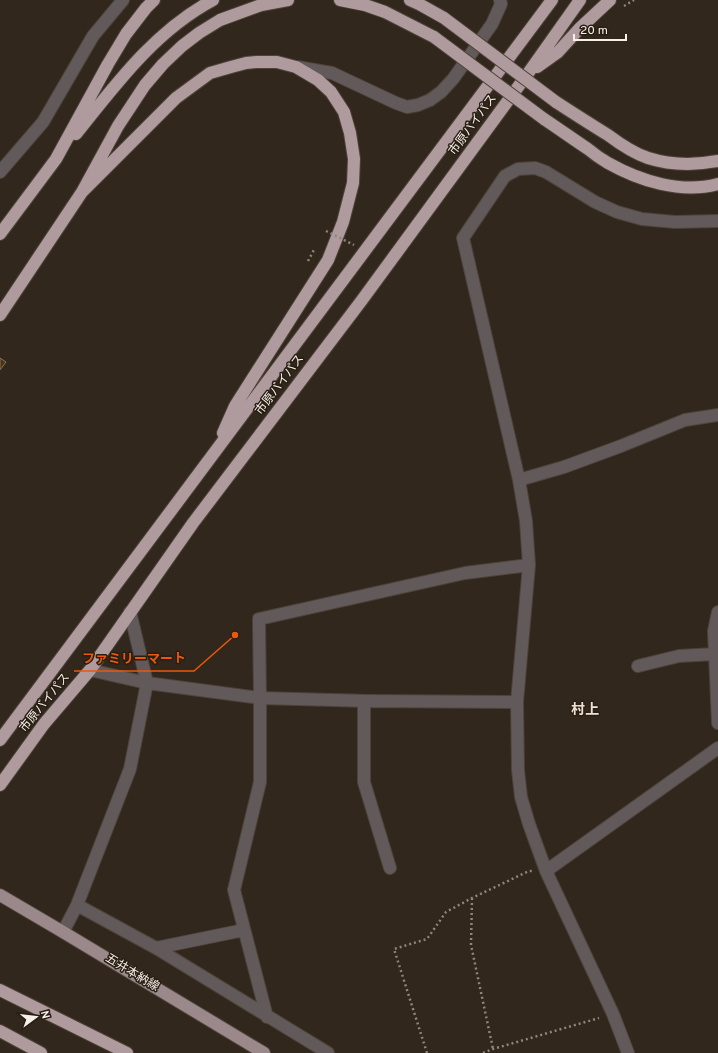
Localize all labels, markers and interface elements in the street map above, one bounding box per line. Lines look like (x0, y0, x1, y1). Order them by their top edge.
scale bar (574, 16, 626, 42)
text: 20 m (580, 23, 608, 39)
street label: 市原バイパス (445, 91, 501, 159)
street label: 市原バイパス (252, 352, 308, 418)
callout: ファミリーマート (74, 646, 194, 671)
text: ファミリーマート (82, 652, 186, 668)
street label: 市原バイパス (16, 670, 74, 736)
district label: 村上 (571, 701, 599, 719)
street label: 五井本納線 (102, 951, 162, 995)
north arrow (16, 997, 56, 1037)
text: N (37, 1009, 52, 1020)

